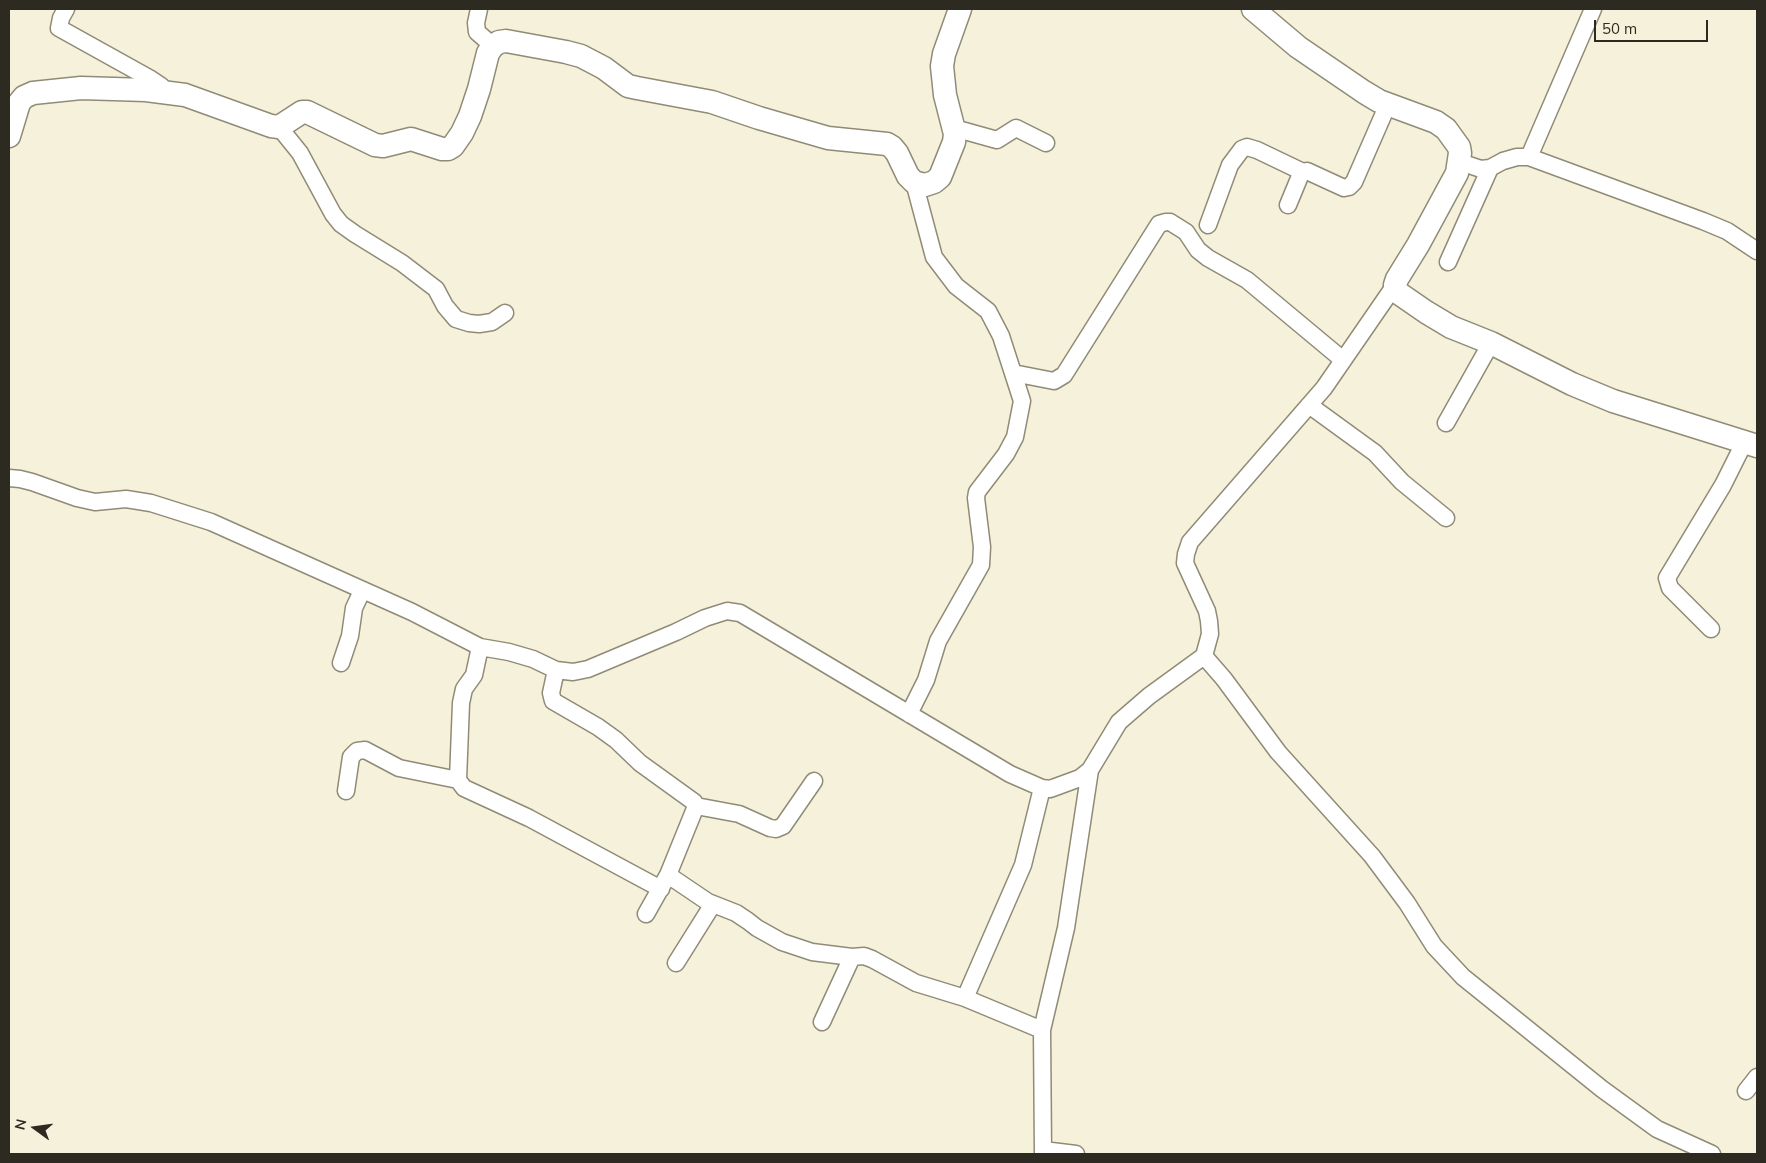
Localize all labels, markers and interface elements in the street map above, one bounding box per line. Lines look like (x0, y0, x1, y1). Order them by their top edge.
scale bar (1596, 10, 1710, 42)
text: 50 m (1602, 19, 1637, 38)
north arrow (10, 1103, 60, 1153)
text: N (10, 1117, 30, 1132)

